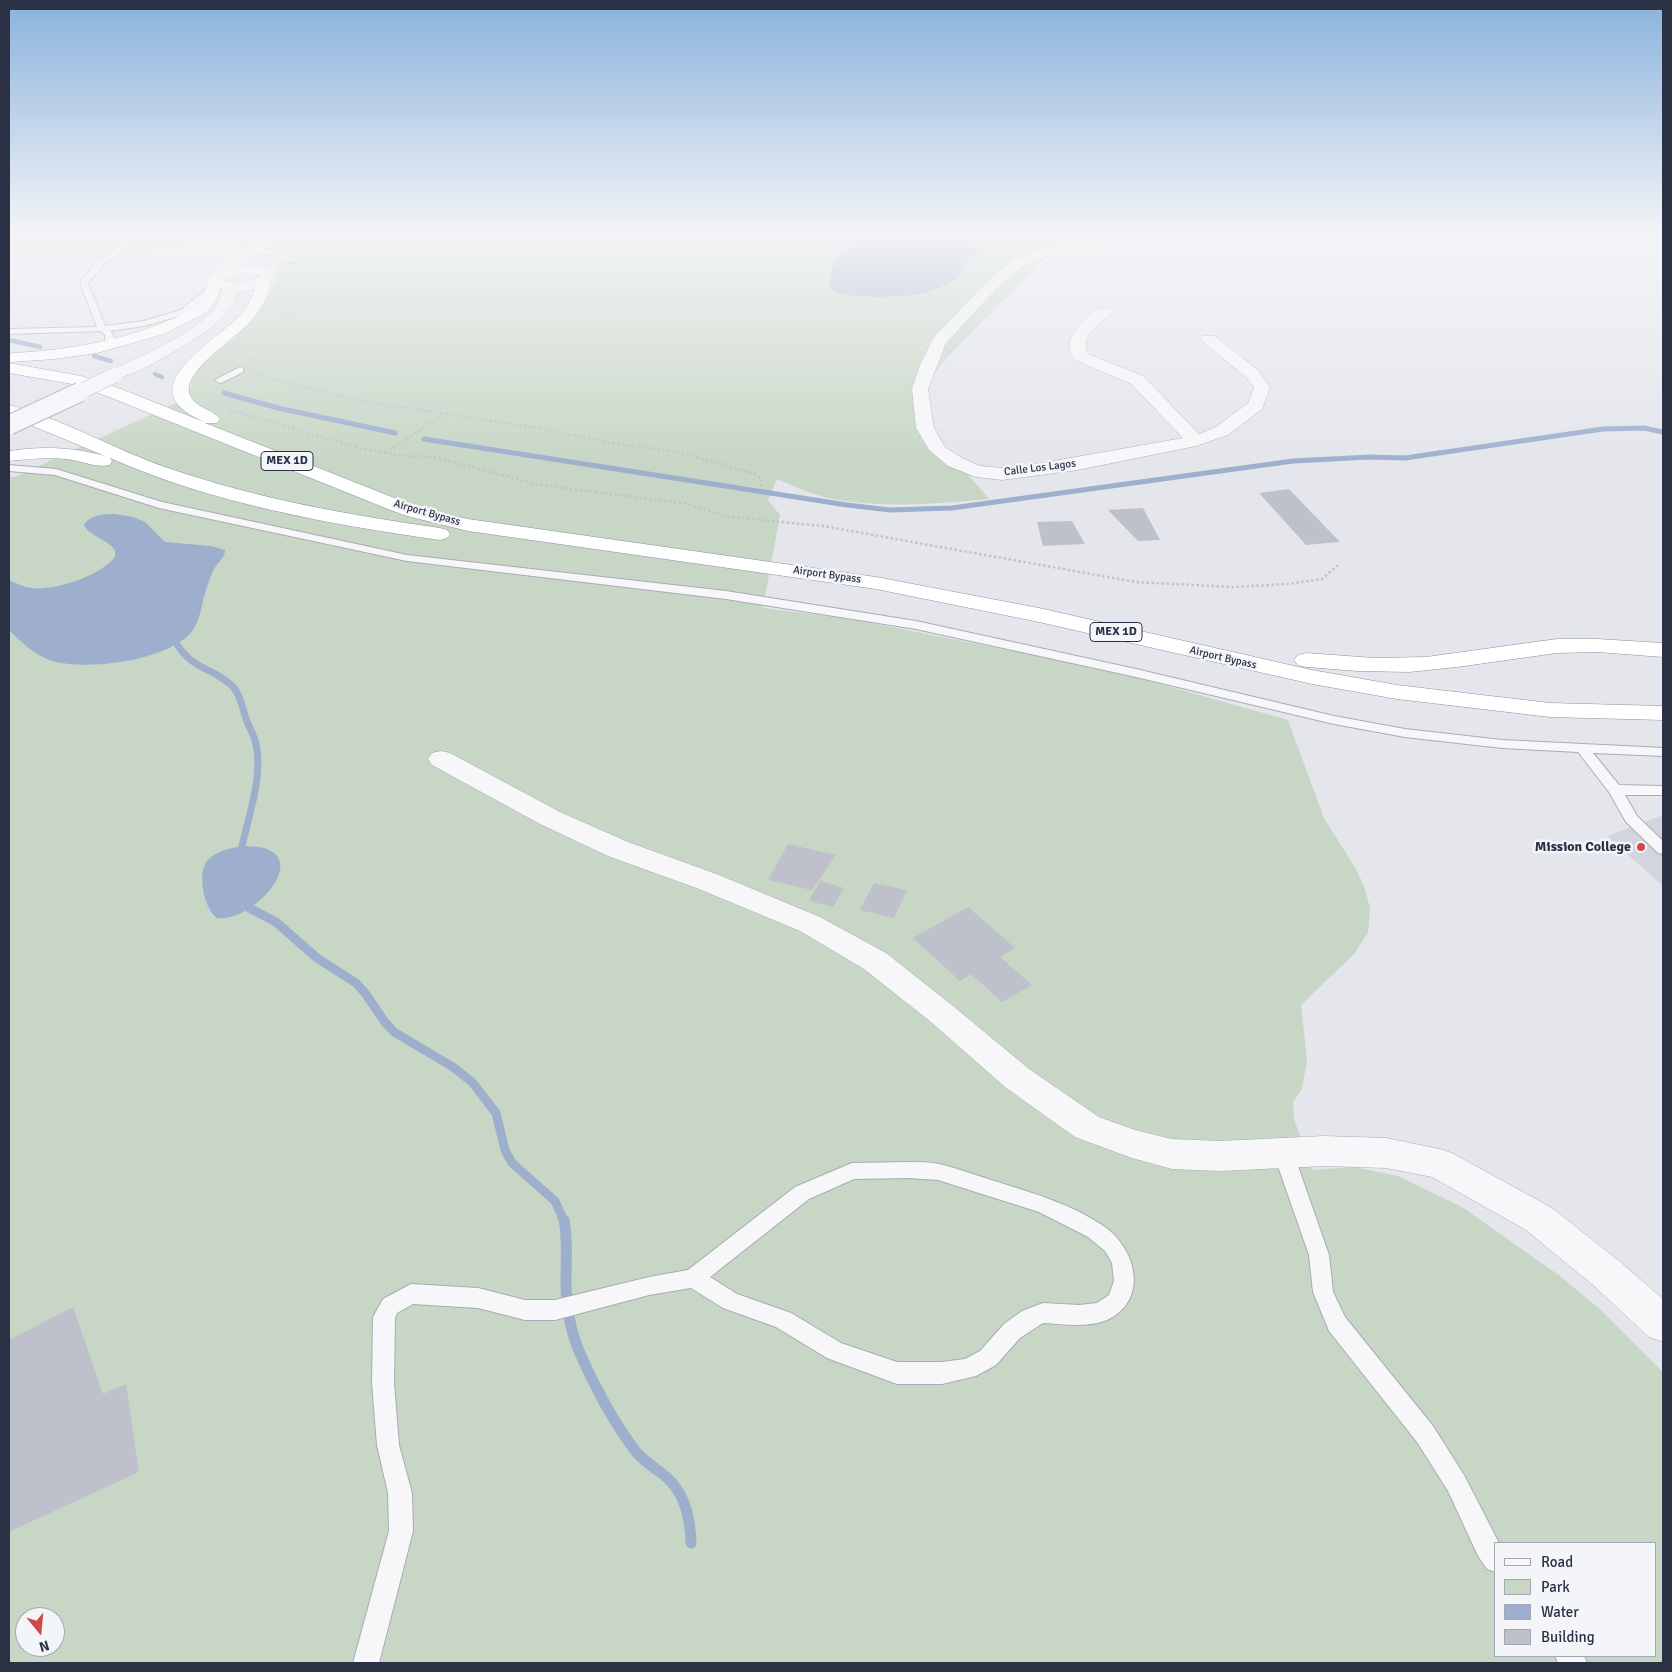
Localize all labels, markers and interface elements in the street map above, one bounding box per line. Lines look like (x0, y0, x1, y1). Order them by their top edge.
road number: MEX 1D (261, 452, 313, 471)
street label: Calle Los Lagos (1003, 457, 1077, 479)
street label: Airport Bypass (392, 497, 462, 529)
street label: Airport Bypass (792, 564, 862, 586)
road number: MEX 1D (1090, 622, 1142, 642)
street label: Airport Bypass (1188, 644, 1258, 672)
place label: Mission College (1535, 839, 1631, 855)
marker: Mission College (1635, 841, 1647, 853)
legend (1494, 1542, 1657, 1657)
text: Road (1541, 1553, 1573, 1571)
text: Park (1541, 1578, 1570, 1596)
text: Water (1541, 1603, 1579, 1621)
north arrow (15, 1607, 65, 1657)
text: Building (1541, 1628, 1595, 1646)
text: N (37, 1636, 51, 1655)

